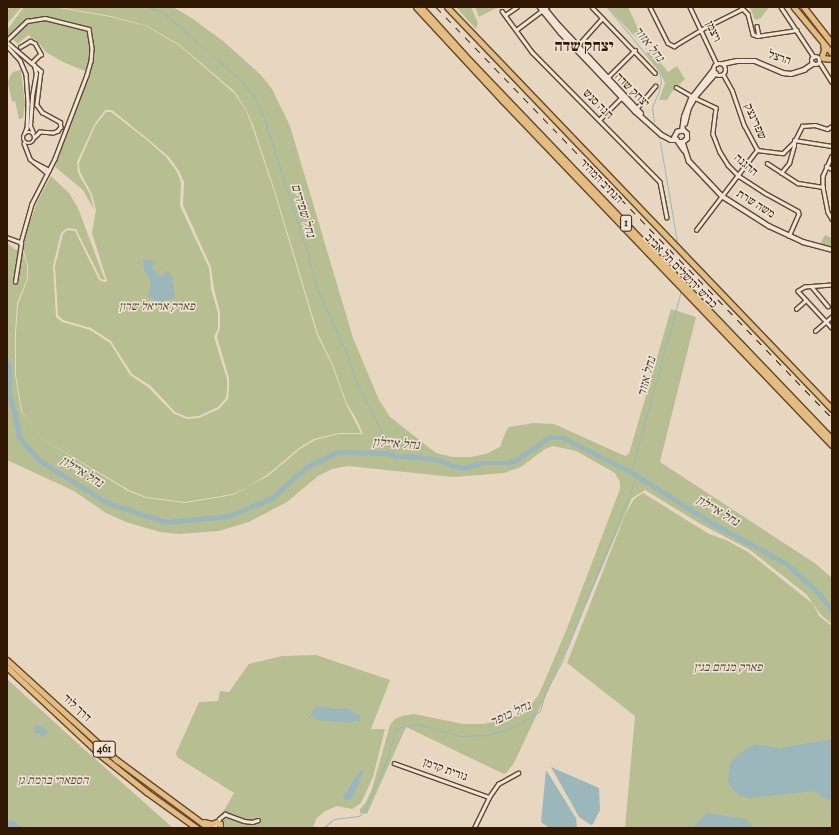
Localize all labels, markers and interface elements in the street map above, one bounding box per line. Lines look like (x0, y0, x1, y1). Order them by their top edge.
street label: ויצמן (701, 19, 723, 45)
water label: נחל אזור (629, 24, 667, 66)
district label: יצחק שדה (554, 38, 614, 58)
street label: הרצל (765, 48, 793, 70)
street label: יצחק שדה (611, 71, 651, 111)
street label: חנה סנש (579, 87, 615, 123)
street label: שפרינצק (740, 102, 768, 142)
street label: ההגנה (730, 152, 760, 180)
street label: הנתיב המהיר (575, 157, 625, 207)
water label: נחל שפירים (286, 182, 318, 240)
street label: משה שרת (733, 188, 777, 222)
road number: 1 (620, 214, 632, 232)
street label: כביש ירושלים תל אביב (641, 232, 719, 312)
park label: פארק אריאל שרון (119, 301, 195, 315)
water label: נחל אזור (635, 355, 661, 399)
water label: נחל איילון (372, 436, 420, 454)
water label: נחל איילון (57, 454, 105, 492)
water label: נחל איילון (693, 493, 741, 531)
park label: פארק מנחם בגין (694, 662, 762, 676)
street label: דרך לוד (59, 692, 93, 726)
water label: נחל כופר (488, 699, 534, 731)
road number: 461 (92, 740, 116, 758)
street label: גורית קדמן (421, 756, 469, 786)
park label: הספארי ברמת גן (18, 775, 88, 789)

